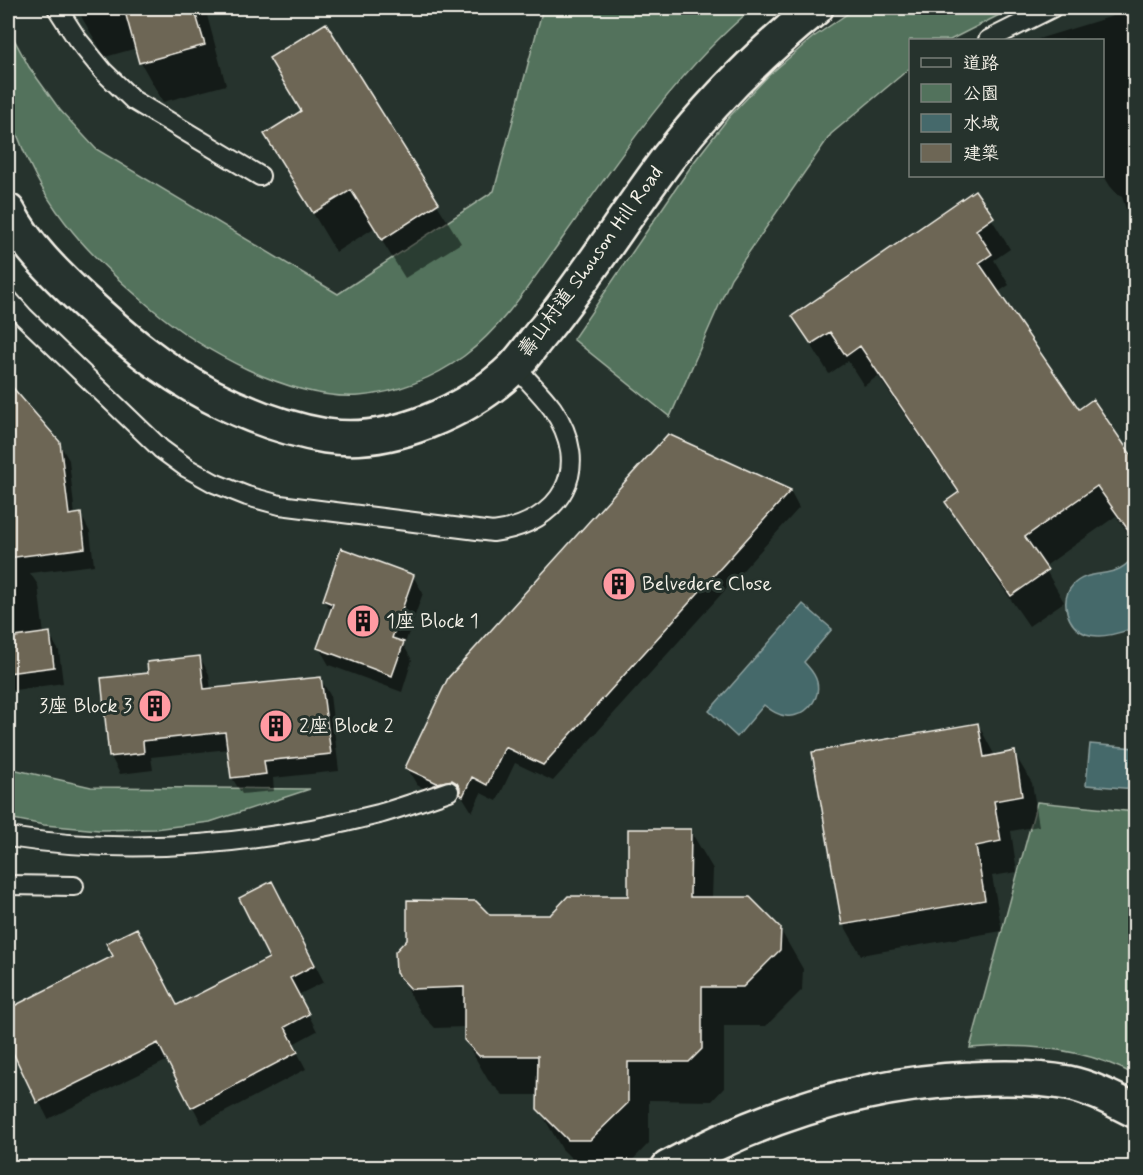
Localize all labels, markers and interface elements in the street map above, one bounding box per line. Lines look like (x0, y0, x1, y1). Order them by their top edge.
legend (909, 39, 1104, 177)
text: 道路 (963, 52, 999, 76)
text: 公園 (963, 82, 999, 106)
text: 水域 (963, 112, 999, 136)
text: 建築 (963, 142, 999, 166)
street label: 壽山村道 Shouson Hill Road (512, 161, 670, 363)
building icon: Belvedere Close (601, 566, 637, 602)
place label: Belvedere Close (642, 571, 772, 598)
building icon: 1座 Block 1 (345, 603, 381, 639)
place label: 1座 Block 1 (386, 608, 479, 635)
building icon: 3座 Block 3 (137, 688, 173, 724)
place label: 3座 Block 3 (39, 693, 132, 720)
building icon: 2座 Block 2 (258, 708, 294, 744)
place label: 2座 Block 2 (299, 713, 394, 740)

